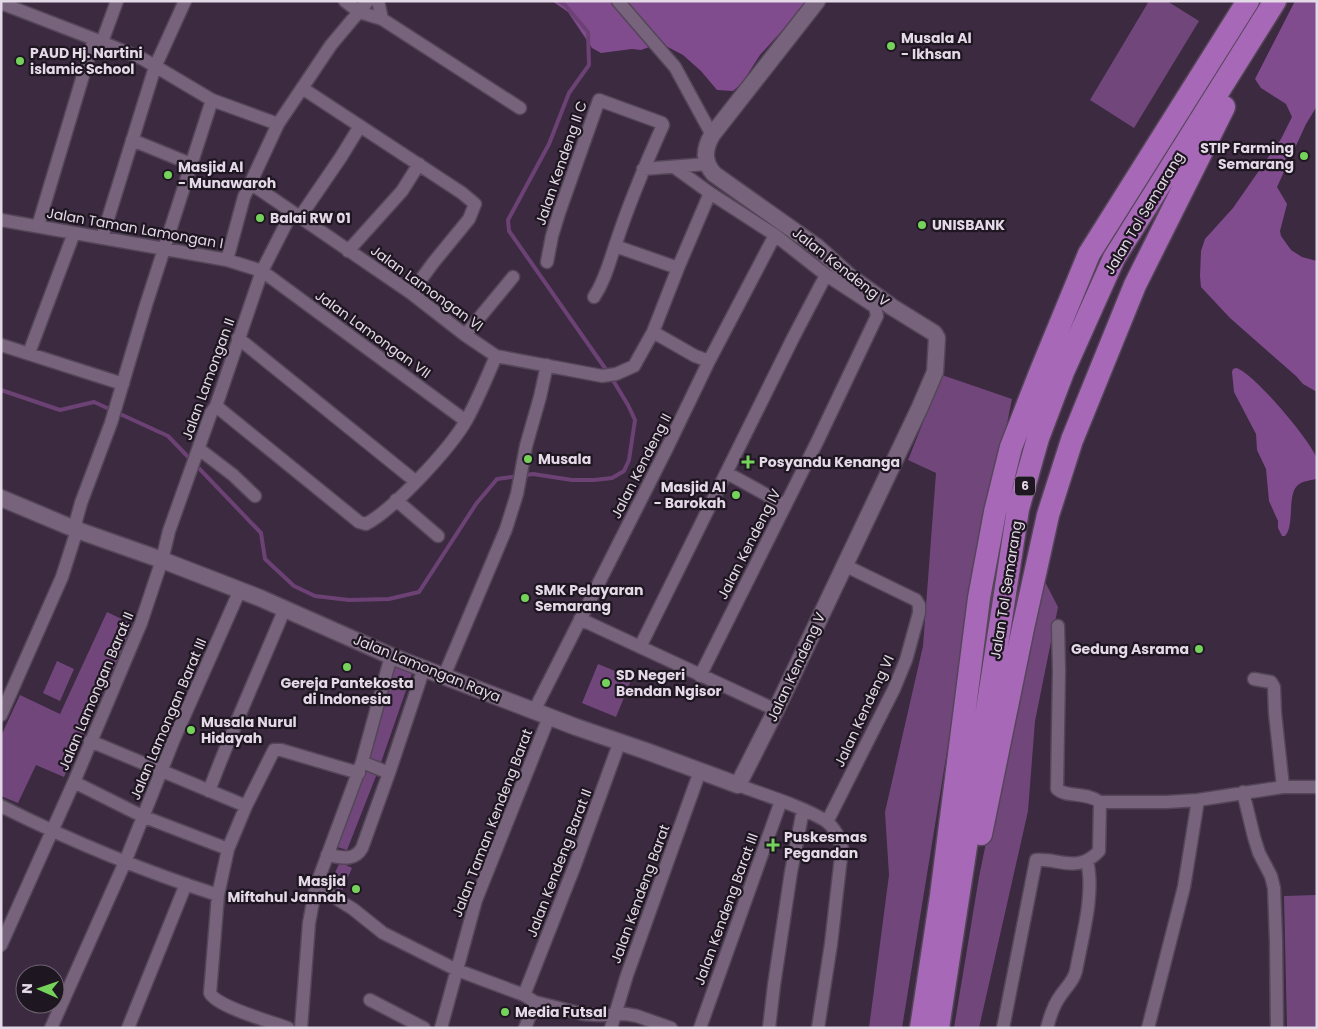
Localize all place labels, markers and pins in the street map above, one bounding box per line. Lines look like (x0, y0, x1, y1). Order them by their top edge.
place label: Musala Al - Ikhsan (901, 28, 972, 64)
marker: Musala Al - Ikhsan (885, 40, 897, 52)
place label: PAUD Hj. Nartini islamic School (30, 43, 143, 79)
marker: PAUD Hj. Nartini islamic School (14, 55, 26, 67)
place label: STIP Farming Semarang (1200, 138, 1294, 174)
marker: STIP Farming Semarang (1298, 150, 1310, 162)
place label: Masjid Al - Munawaroh (178, 157, 276, 193)
marker: Masjid Al - Munawaroh (162, 169, 174, 181)
place label: Balai RW 01 (270, 208, 351, 228)
marker: Balai RW 01 (254, 212, 266, 224)
place label: UNISBANK (932, 215, 1005, 235)
marker: UNISBANK (916, 219, 928, 231)
place label: Musala (538, 449, 591, 469)
place label: Posyandu Kenanga (759, 452, 900, 472)
marker: Musala (522, 453, 534, 465)
marker: Posyandu Kenanga (741, 455, 755, 469)
place label: Masjid Al - Barokah (654, 477, 726, 513)
marker: Masjid Al - Barokah (730, 489, 742, 501)
place label: SMK Pelayaran Semarang (535, 580, 643, 616)
marker: SMK Pelayaran Semarang (519, 592, 531, 604)
place label: Gedung Asrama (1071, 639, 1189, 659)
marker: Gedung Asrama (1193, 643, 1205, 655)
marker: Gereja Pantekosta di Indonesia (341, 661, 353, 673)
place label: SD Negeri Bendan Ngisor (616, 665, 722, 701)
place label: Gereja Pantekosta di Indonesia (280, 673, 414, 709)
marker: SD Negeri Bendan Ngisor (600, 677, 612, 689)
place label: Musala Nurul Hidayah (201, 712, 297, 748)
marker: Musala Nurul Hidayah (185, 724, 197, 736)
place label: Puskesmas Pegandan (784, 827, 867, 863)
marker: Puskesmas Pegandan (766, 838, 780, 852)
place label: Masjid Miftahul Jannah (227, 871, 346, 907)
marker: Masjid Miftahul Jannah (350, 883, 362, 895)
place label: Media Futsal (515, 1002, 607, 1022)
marker: Media Futsal (499, 1006, 511, 1018)

